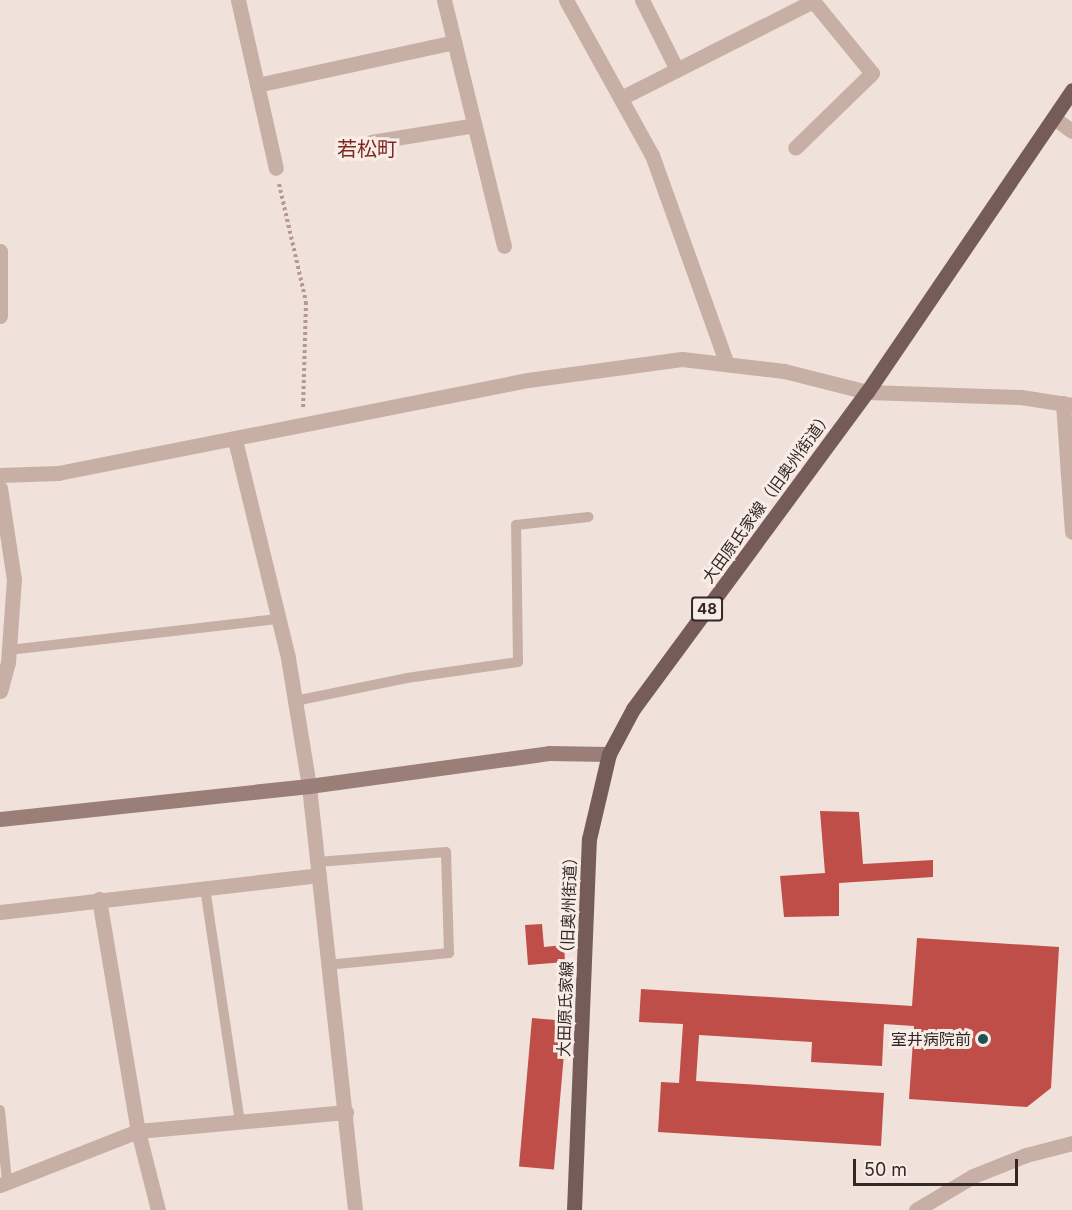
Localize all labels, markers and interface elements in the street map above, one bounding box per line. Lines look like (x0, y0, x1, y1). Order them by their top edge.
district label: 若松町 (337, 137, 397, 161)
street label: 大田原氏家線（旧奥州街道） (698, 407, 836, 587)
road number: 48 (690, 597, 724, 621)
street label: 大田原氏家線（旧奥州街道） (554, 849, 580, 1057)
place label: 室井病院前 (891, 1029, 971, 1049)
marker: 室井病院前 (976, 1032, 990, 1046)
scale bar (856, 1147, 1021, 1185)
text: 50 m (864, 1159, 907, 1180)

